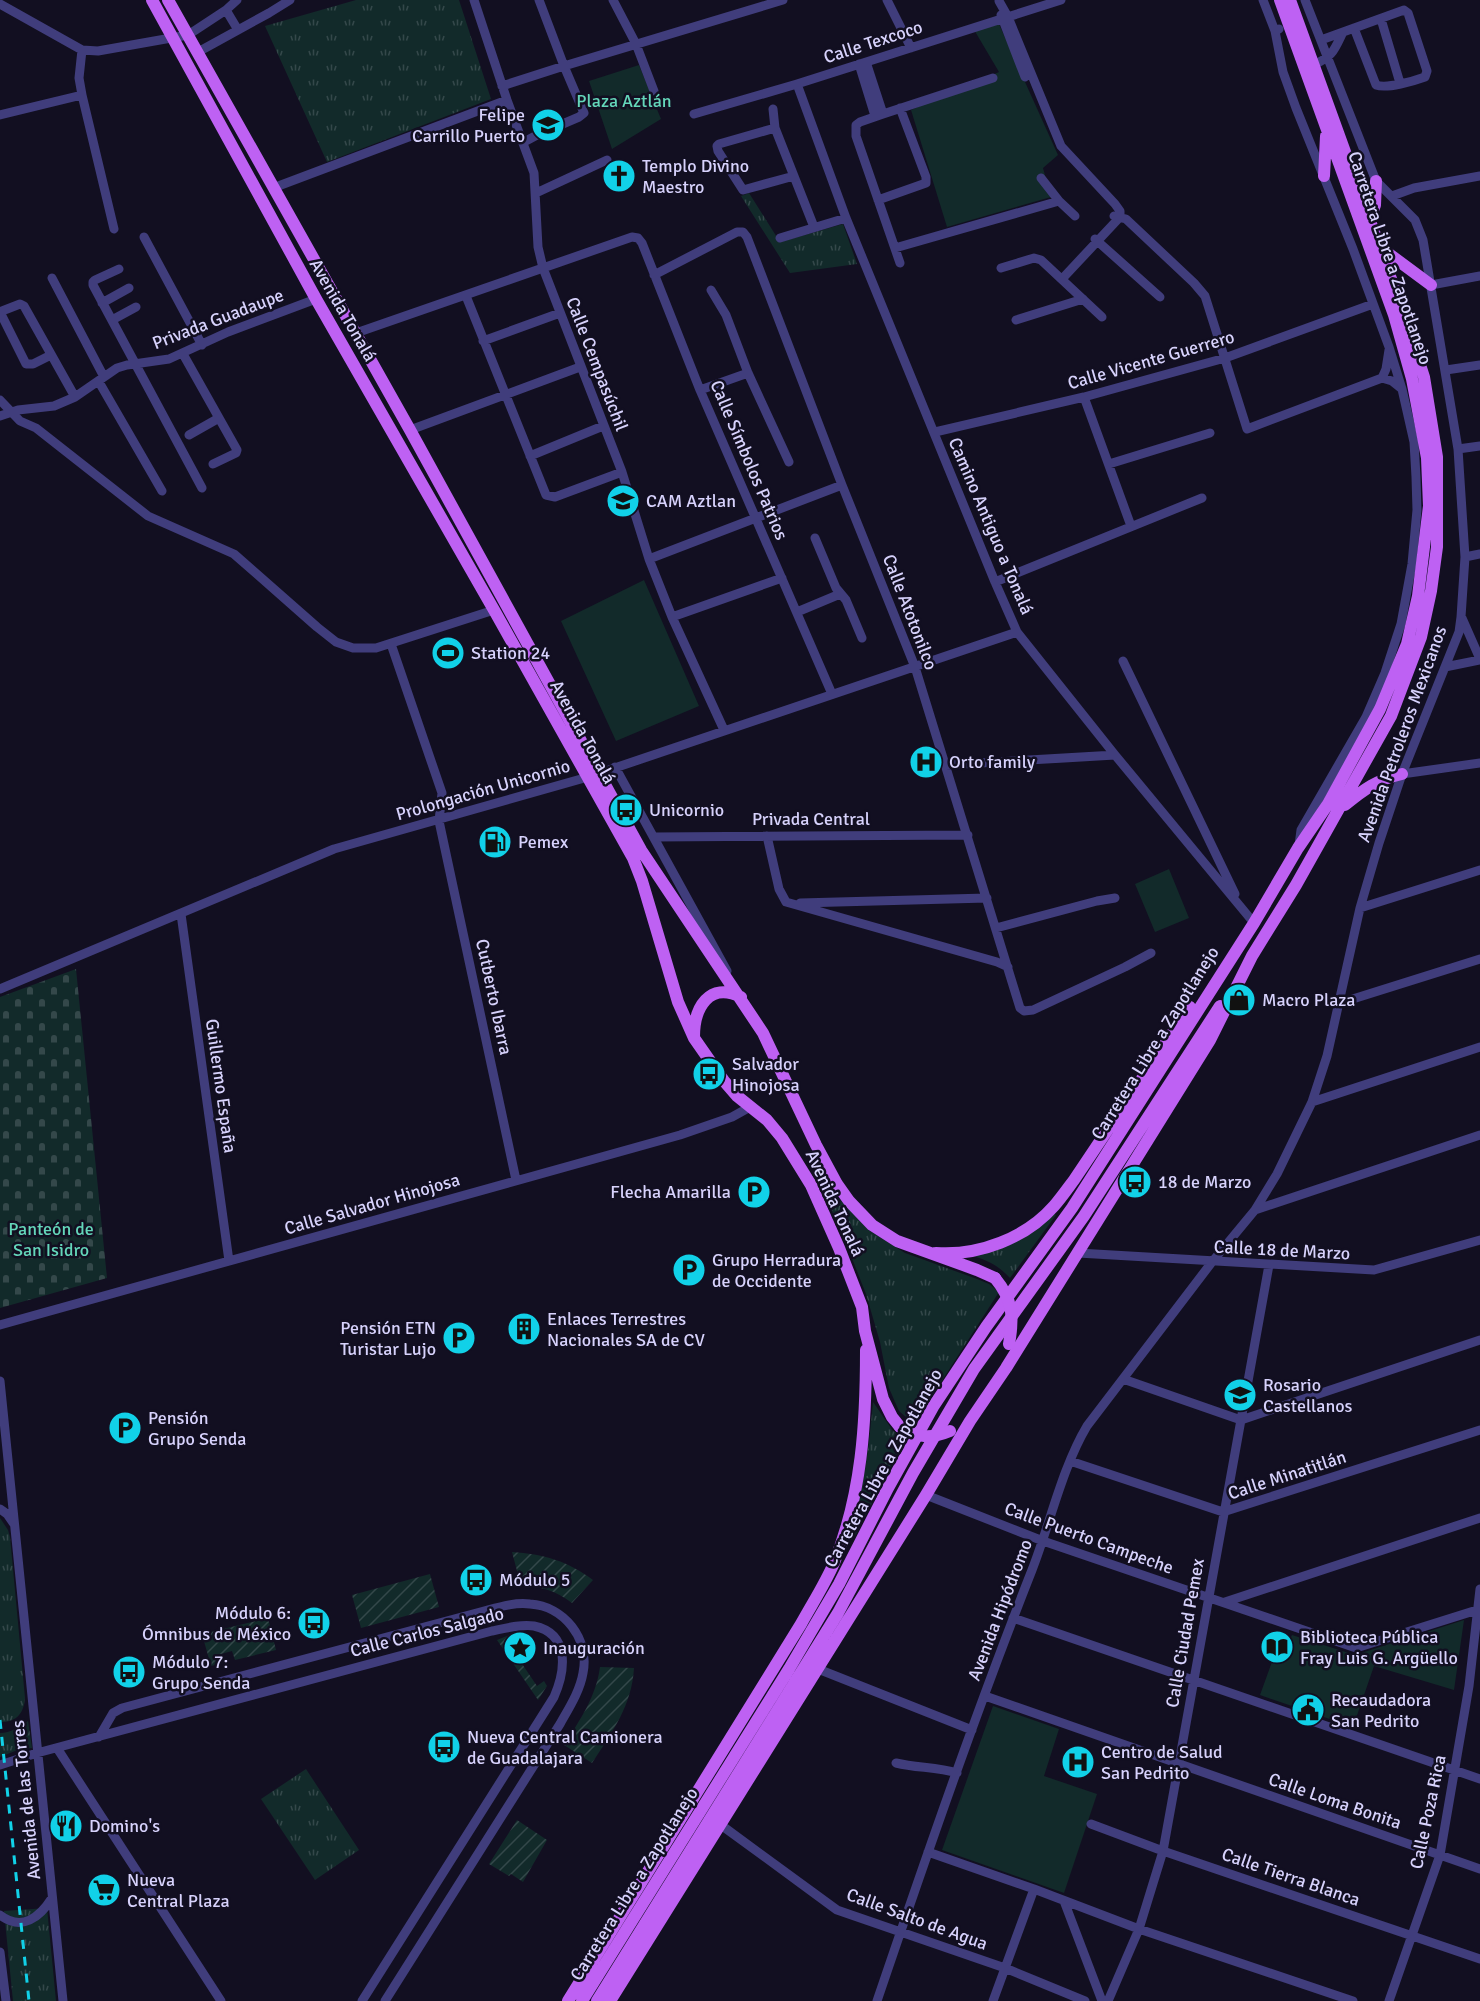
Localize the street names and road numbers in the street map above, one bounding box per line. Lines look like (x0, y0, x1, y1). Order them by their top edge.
street label: Calle Texcoco (821, 16, 925, 68)
street label: Carretera Libre a Zapotlanejo (1343, 149, 1437, 367)
street label: Avenida Tonalá (305, 255, 381, 365)
street label: Privada Guadaupe (149, 284, 287, 354)
street label: Calle Cempasúchil (561, 294, 633, 434)
street label: Calle Vicente Guerrero (1065, 326, 1237, 394)
street label: Calle Símbolos Patrios (705, 377, 793, 543)
street label: Camino Antiguo a Tonalá (944, 434, 1038, 618)
street label: Calle Atotonilco (878, 551, 942, 673)
street label: Avenida Petroleros Mexicanos (1353, 623, 1451, 845)
street label: Avenida Tonalá (545, 676, 621, 788)
street label: Prolongación Unicornio (393, 755, 573, 825)
street label: Privada Central (752, 808, 870, 830)
street label: Cutberto Ibarra (471, 937, 517, 1057)
street label: Carretera Libre a Zapotlanejo (1086, 942, 1224, 1144)
street label: Guillermo España (201, 1017, 241, 1155)
street label: Avenida Tonalá (801, 1146, 869, 1260)
street label: Calle Salvador Hinojosa (282, 1168, 462, 1240)
street label: Calle 18 de Marzo (1213, 1235, 1351, 1265)
street label: Carretera Libre a Zapotlanejo (819, 1365, 947, 1571)
street label: Calle Minatitlán (1225, 1446, 1349, 1504)
street label: Calle Puerto Campeche (1001, 1497, 1177, 1579)
street label: Avenida Hipódromo (963, 1536, 1037, 1684)
street label: Calle Ciudad Pemex (1161, 1556, 1209, 1709)
street label: Calle Carlos Salgado (348, 1602, 506, 1662)
street label: Avenida de las Torres (7, 1719, 45, 1881)
street label: Calle Poza Rica (1405, 1753, 1451, 1871)
street label: Calle Loma Bonita (1266, 1768, 1404, 1834)
street label: Carretera Libre a Zapotlanejo (565, 1783, 703, 1985)
street label: Calle Tierra Blanca (1219, 1843, 1363, 1911)
street label: Calle Salto de Agua (843, 1883, 991, 1955)

